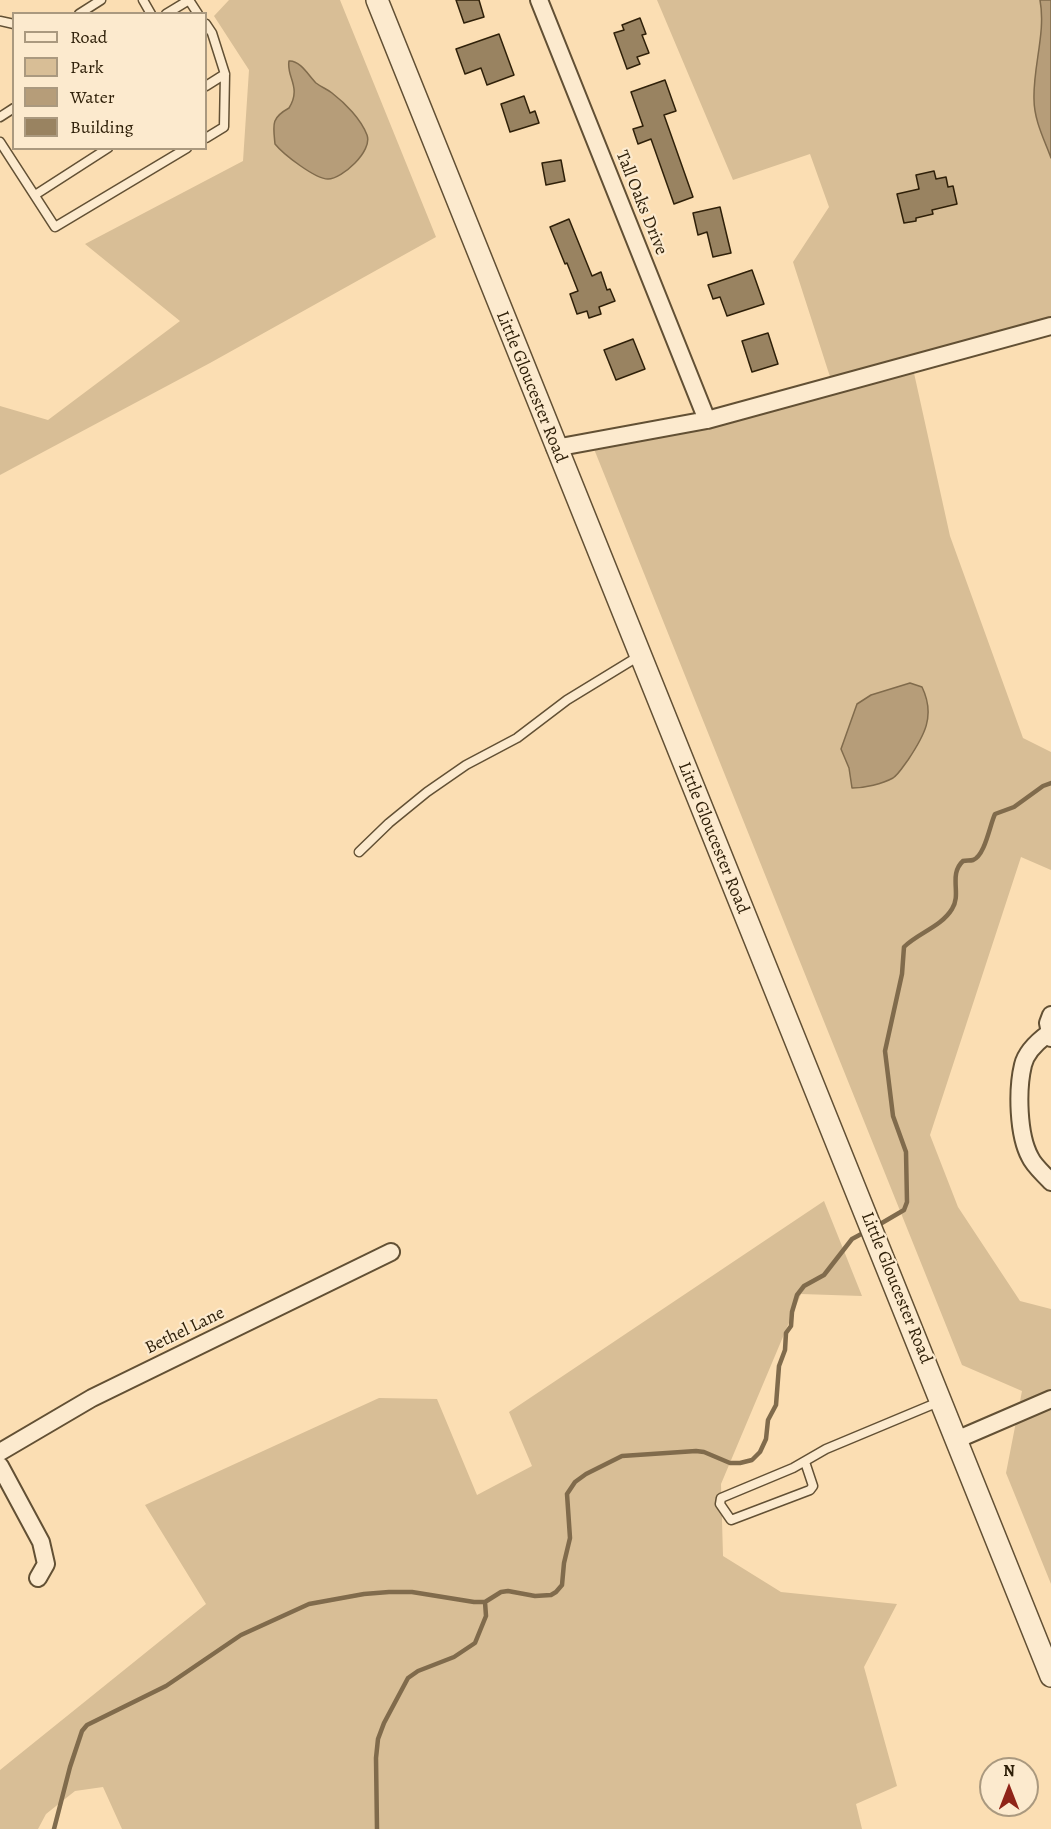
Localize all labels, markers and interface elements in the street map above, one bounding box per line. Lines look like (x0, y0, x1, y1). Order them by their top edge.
legend (12, 12, 207, 150)
text: Road (70, 25, 107, 49)
text: Park (70, 55, 104, 79)
text: Water (70, 85, 115, 109)
text: Building (70, 115, 134, 139)
street label: Tall Oaks Drive (610, 148, 672, 258)
street label: Little Gloucester Road (491, 308, 571, 466)
street label: Little Gloucester Road (673, 759, 753, 917)
street label: Little Gloucester Road (856, 1209, 936, 1367)
street label: Bethel Lane (142, 1303, 228, 1359)
north arrow (979, 1757, 1039, 1817)
text: N (1003, 1760, 1015, 1782)

